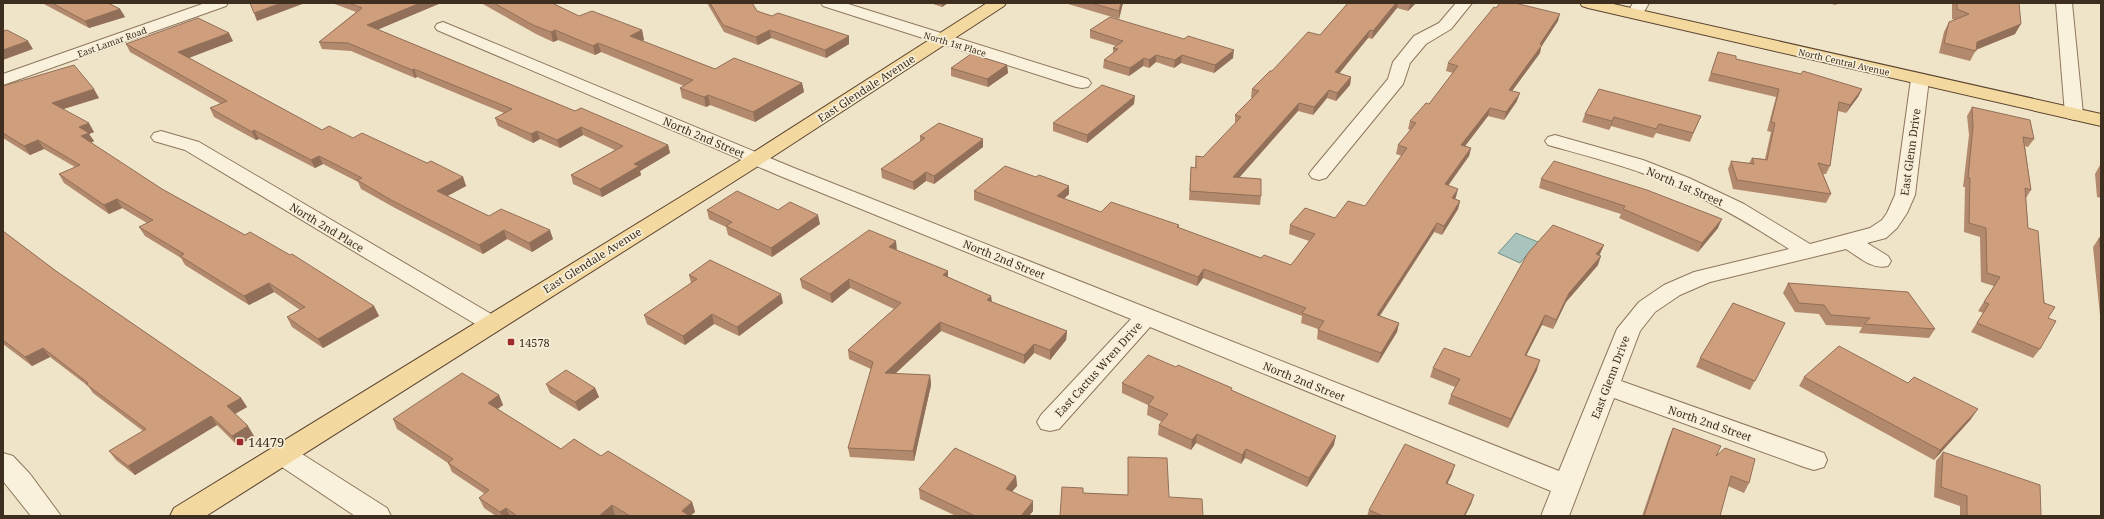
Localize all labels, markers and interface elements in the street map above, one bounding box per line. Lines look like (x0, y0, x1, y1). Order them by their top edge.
street label: East Lamar Road (76, 23, 149, 61)
street label: North 1st Place (922, 28, 988, 60)
street label: North Central Avenue (1797, 45, 1891, 79)
street label: East Glendale Avenue (814, 51, 918, 125)
street label: East Glenn Drive (1896, 107, 1924, 197)
street label: North 2nd Street (661, 113, 747, 161)
street label: North 1st Street (1644, 163, 1726, 209)
street label: North 2nd Place (287, 199, 367, 255)
street label: East Glendale Avenue (540, 224, 644, 296)
street label: North 2nd Street (961, 236, 1047, 282)
street label: East Cactus Wren Drive (1051, 318, 1145, 420)
street label: East Glenn Drive (1587, 333, 1633, 421)
place label: 14578 (519, 335, 550, 350)
marker: 14578 (506, 337, 516, 347)
street label: North 2nd Street (1261, 358, 1347, 404)
street label: North 2nd Street (1666, 402, 1754, 444)
place label: 14479 (248, 433, 284, 451)
marker: 14479 (235, 437, 245, 447)

